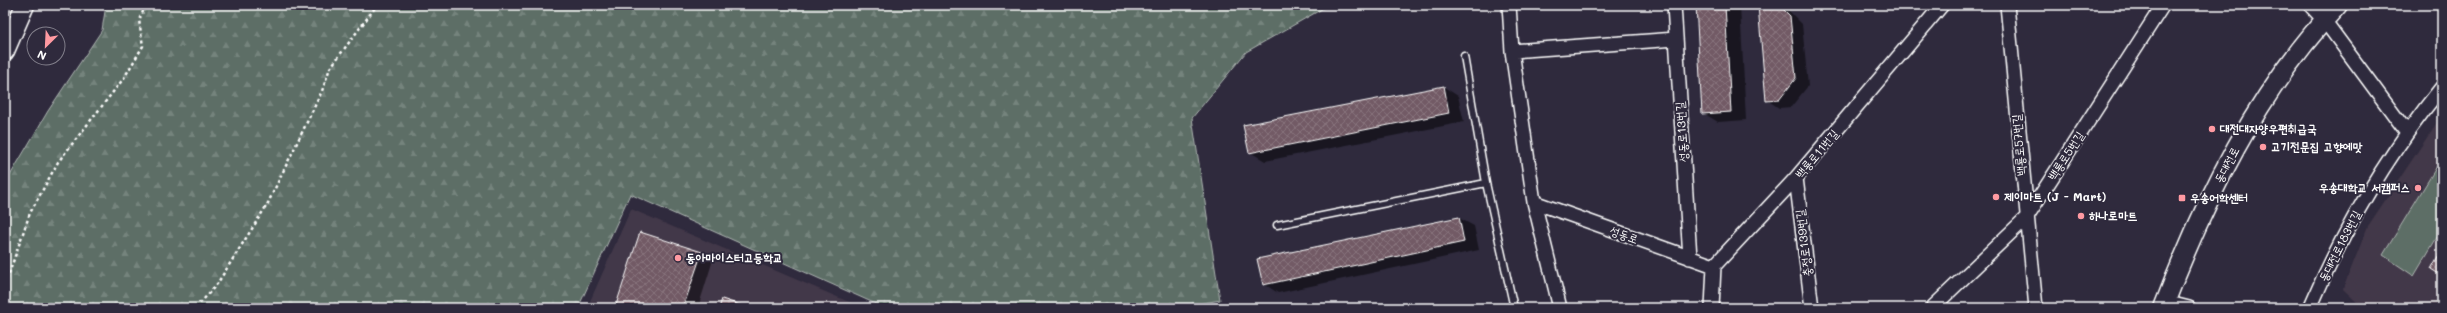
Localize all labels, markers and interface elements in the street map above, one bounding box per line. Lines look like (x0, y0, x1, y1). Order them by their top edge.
north arrow (26, 26, 66, 66)
text: N (35, 47, 49, 64)
street label: 성동로13번길 (1671, 101, 1691, 163)
street label: 백룡로57번길 (2007, 113, 2029, 177)
place label: 대전대자양우편취급국 (2219, 120, 2317, 136)
marker: 대전대자양우편취급국 (2207, 124, 2217, 134)
street label: 백룡로11번길 (1791, 125, 1842, 181)
street label: 백룡로5번길 (2043, 128, 2087, 183)
place label: 고기전문집 고향에맛 (2271, 138, 2363, 154)
marker: 고기전문집 고향에맛 (2258, 142, 2268, 152)
street label: 동대전로 (2210, 144, 2242, 185)
place label: 우송대학교 서캠퍼스 (2319, 179, 2410, 195)
marker: 우송대학교 서캠퍼스 (2413, 183, 2423, 193)
place label: 제이마트 (J - Mart) (2004, 188, 2106, 204)
place label: 우송어학센터 (2190, 189, 2248, 205)
marker: 제이마트 (J - Mart) (1991, 192, 2001, 202)
marker: 우송어학센터 (2177, 193, 2187, 203)
place label: 하나로마트 (2089, 207, 2138, 223)
street label: 동대전로183번길 (2314, 207, 2364, 284)
street label: 충정로139번길 (1791, 208, 1815, 278)
marker: 하나로마트 (2076, 211, 2086, 221)
street label: 성동로 (1608, 222, 1641, 247)
place label: 동아마이스터고등학교 (686, 249, 783, 265)
marker: 동아마이스터고등학교 (673, 253, 683, 263)

